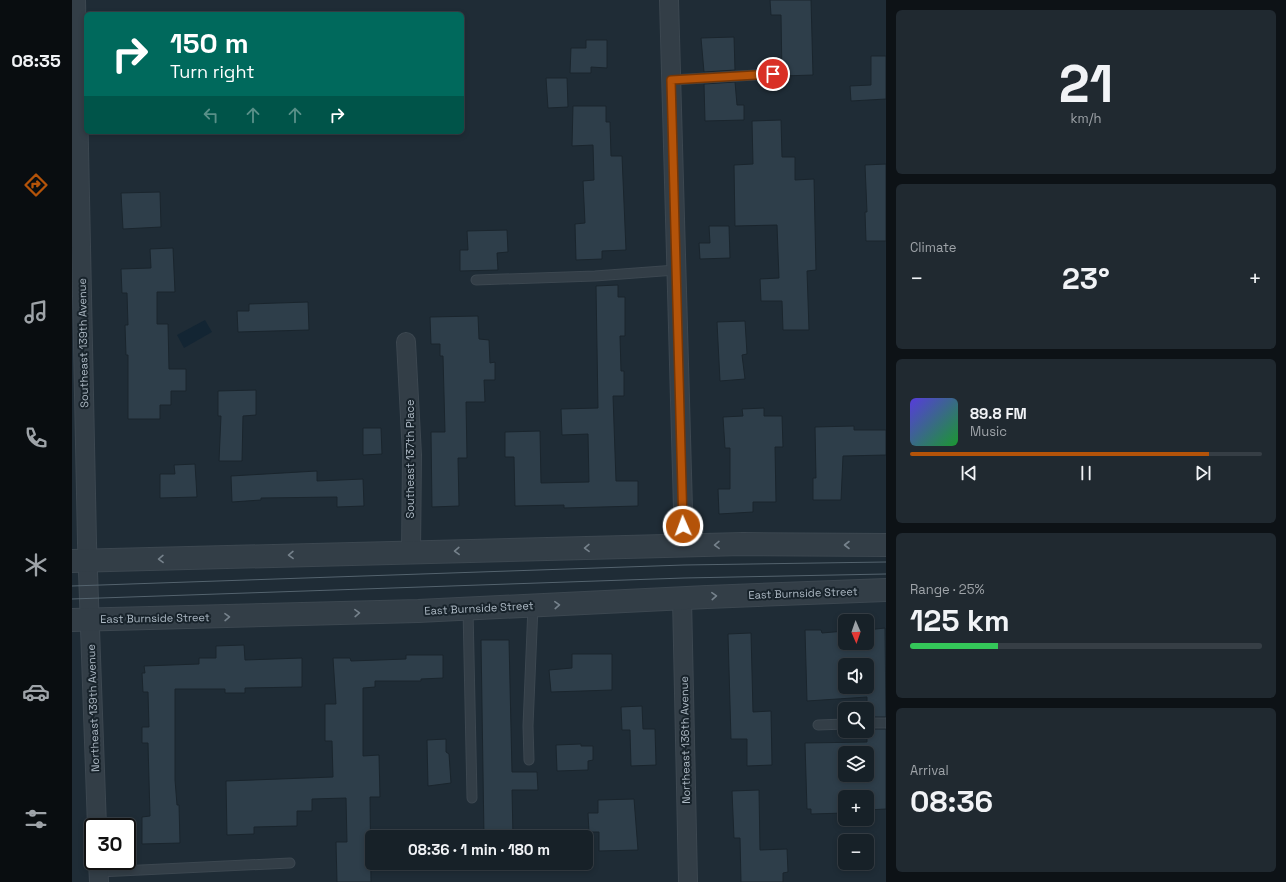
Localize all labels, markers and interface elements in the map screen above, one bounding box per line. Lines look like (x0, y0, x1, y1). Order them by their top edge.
text: 150 m (170, 25, 249, 61)
icon: right (104, 28, 156, 80)
text: 08:35 (11, 49, 61, 72)
text: 21 (1059, 51, 1113, 117)
pin (756, 57, 790, 91)
text: Turn right (170, 60, 254, 83)
icon: arrive (762, 63, 784, 85)
icon: left (200, 104, 222, 126)
icon: ahead (242, 104, 264, 126)
icon: ahead (284, 104, 306, 126)
icon: right (326, 104, 348, 126)
text: km/h (1071, 110, 1101, 127)
icon: directions (22, 171, 50, 199)
text: Climate (910, 239, 956, 256)
text: 23° (1062, 259, 1110, 298)
text: − (910, 264, 924, 292)
text: + (1248, 264, 1262, 292)
street label: Southeast 139th Avenue (75, 278, 91, 408)
icon: music (22, 298, 50, 326)
street label: Southeast 137th Place (403, 399, 417, 519)
text: 89.8 FM (970, 404, 1027, 423)
text: Music (970, 423, 1007, 440)
icon: phone (22, 424, 50, 452)
icon: previous (958, 462, 980, 484)
icon: pause (1075, 462, 1097, 484)
icon: next (1192, 462, 1214, 484)
position arrow (662, 505, 704, 547)
one-way arrow (714, 541, 720, 549)
one-way arrow (844, 541, 850, 549)
one-way arrow (584, 544, 590, 552)
one-way arrow (454, 547, 460, 555)
icon: climate (22, 551, 50, 579)
one-way arrow (288, 551, 294, 560)
one-way arrow (158, 555, 164, 563)
text: Range · 25% (910, 581, 984, 598)
street label: East Burnside Street (748, 584, 858, 602)
one-way arrow (711, 592, 717, 601)
street label: East Burnside Street (424, 598, 534, 618)
one-way arrow (554, 601, 560, 609)
text: 125 km (910, 601, 1010, 640)
one-way arrow (354, 609, 360, 617)
street label: East Burnside Street (100, 610, 210, 626)
one-way arrow (224, 612, 230, 621)
north arrow (838, 614, 874, 650)
map controls (838, 614, 874, 870)
street label: Northeast 139th Avenue (84, 644, 102, 772)
button: sound (838, 658, 874, 694)
street label: Northeast 136th Avenue (677, 676, 693, 804)
icon: car (22, 678, 50, 706)
button: search (838, 702, 874, 738)
button: layers (838, 746, 874, 782)
text: Arrival (910, 762, 949, 779)
text: 08:36 (910, 782, 993, 821)
button: + (838, 790, 874, 826)
icon: filters (22, 805, 50, 833)
speed limit sign: 30 (84, 818, 136, 870)
button: − (838, 834, 874, 870)
text: 08:36 · 1 min · 180 m (408, 840, 550, 859)

